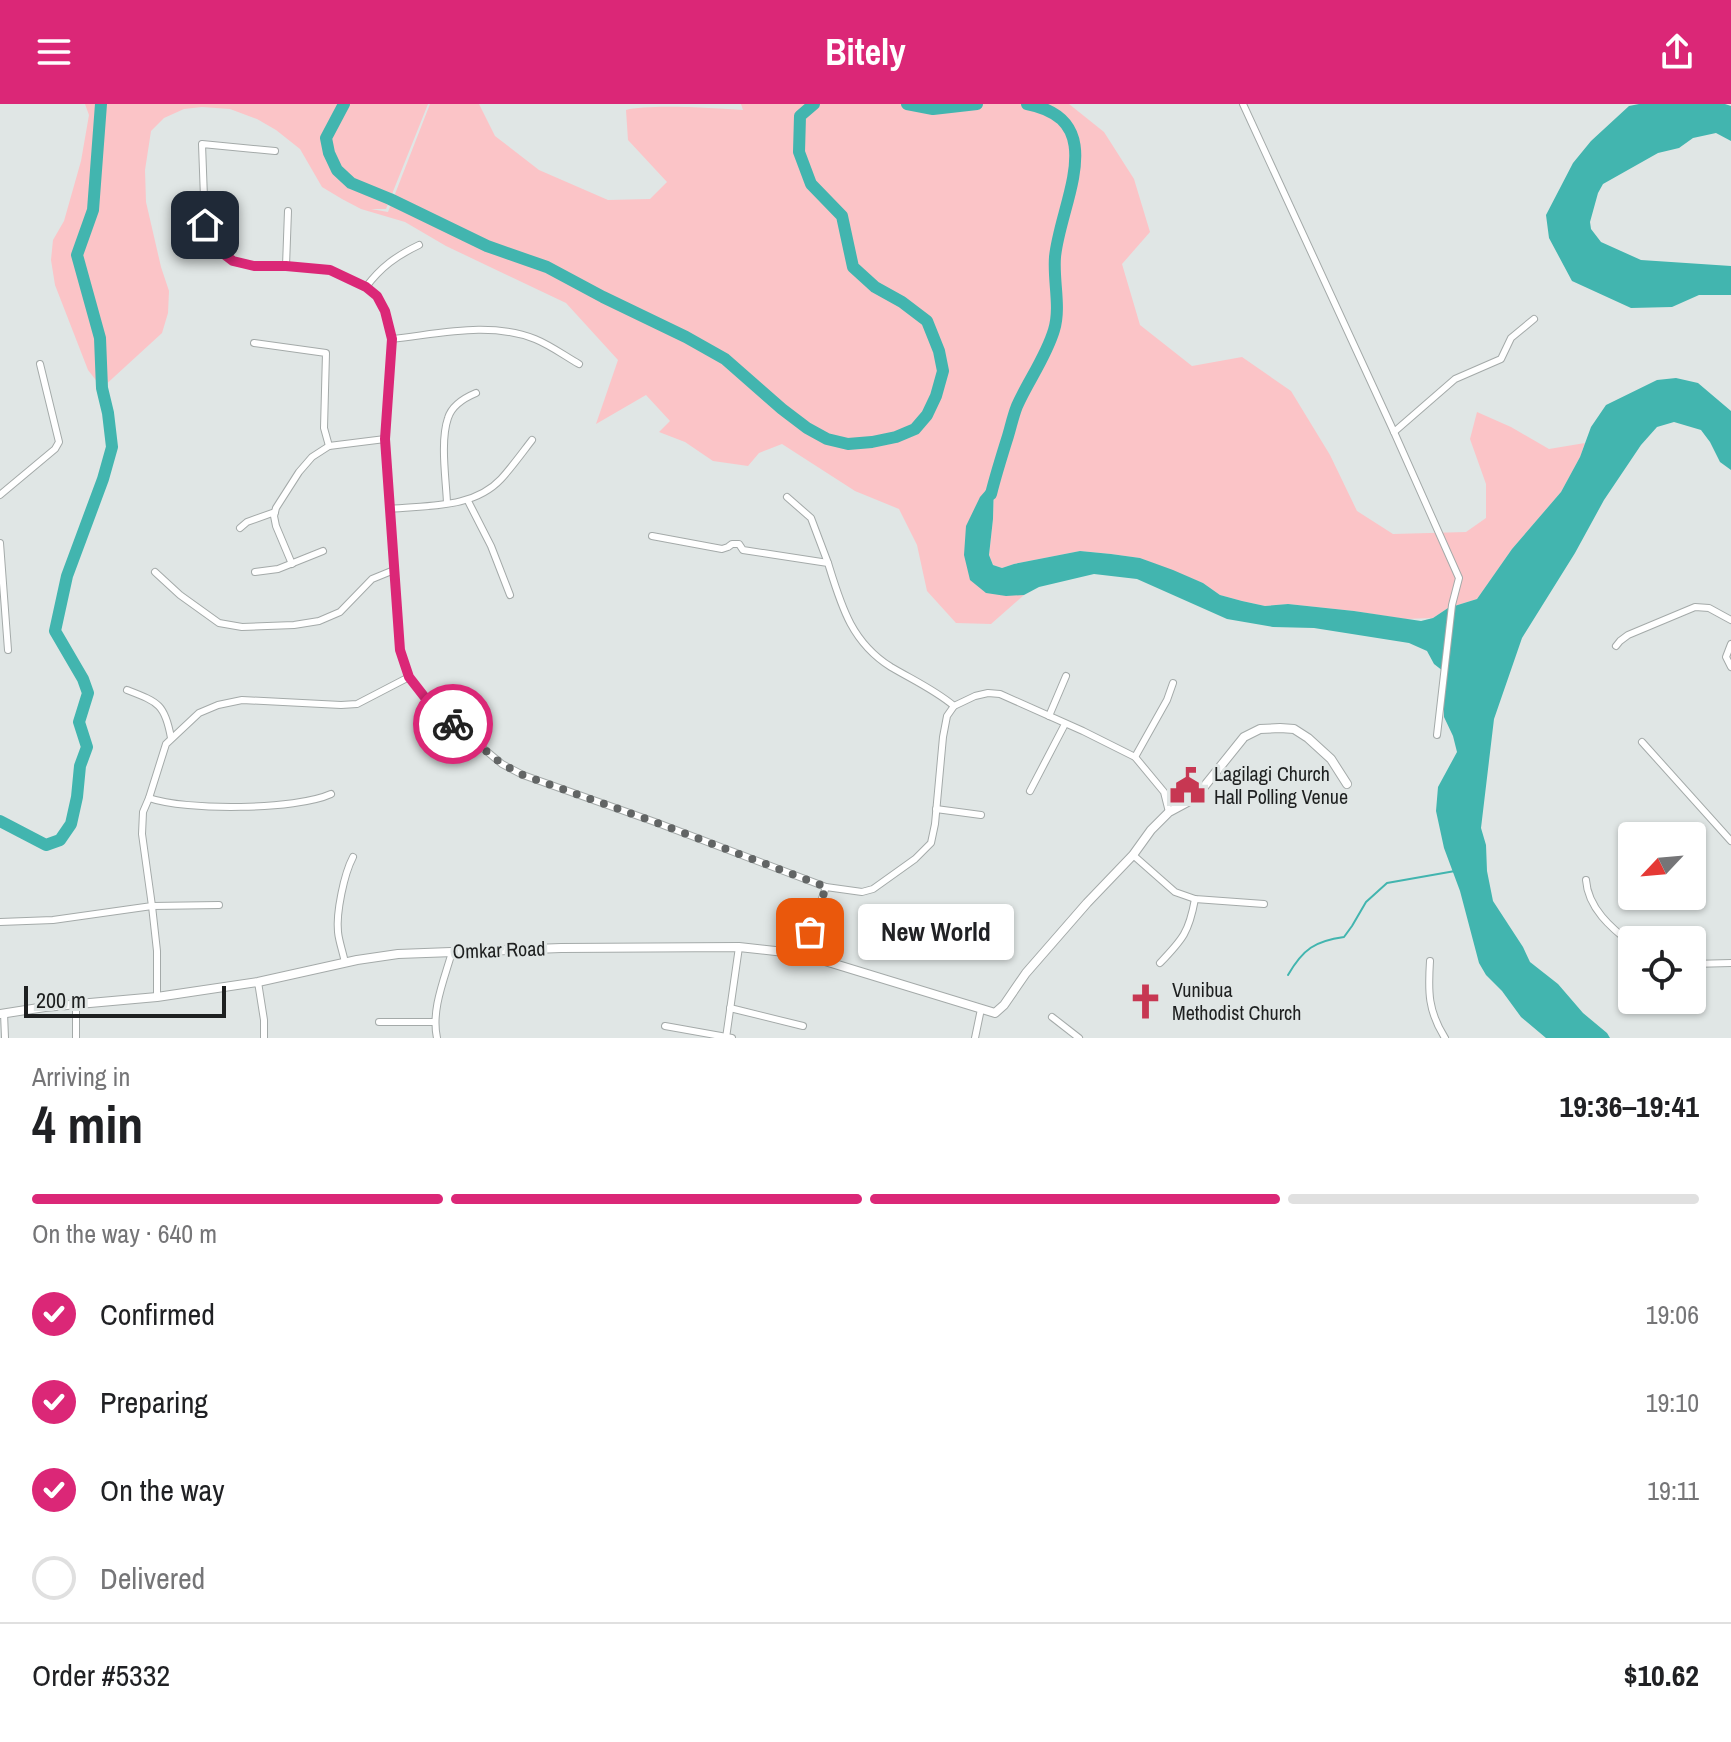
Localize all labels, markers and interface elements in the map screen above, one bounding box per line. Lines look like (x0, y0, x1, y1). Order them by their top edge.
text: Bitely (825, 28, 906, 76)
icon: menu (32, 30, 76, 74)
icon: share (1655, 30, 1699, 74)
pin (171, 191, 239, 259)
icon: home (183, 203, 227, 247)
courier (413, 684, 493, 764)
icon: bike (431, 702, 475, 746)
place label: Lagilagi Church Hall Polling Venue (1214, 760, 1348, 810)
public building icon: Lagilagi Church Hall Polling Venue (1169, 767, 1207, 805)
north arrow (1618, 822, 1706, 910)
map controls (1618, 822, 1706, 1014)
pin (776, 898, 844, 966)
callout: New World (858, 904, 1014, 960)
icon: bag (788, 910, 832, 954)
text: New World (881, 914, 991, 949)
button: locate (1618, 926, 1706, 1014)
street label: Omkar Road (452, 934, 546, 965)
place label: Vunibua Methodist Church (1172, 976, 1301, 1026)
scale bar (24, 982, 226, 1018)
church icon: Vunibua Methodist Church (1127, 983, 1165, 1021)
text: 200 m (36, 985, 86, 1015)
text: Arriving in (32, 1059, 130, 1094)
text: 19:36–19:41 (1560, 1086, 1699, 1126)
text: 4 min (32, 1089, 143, 1159)
text: On the way · 640 m (32, 1216, 217, 1251)
icon: check (32, 1292, 76, 1336)
text: Confirmed (100, 1294, 215, 1334)
text: 19:06 (1646, 1297, 1699, 1332)
icon: check (32, 1380, 76, 1424)
text: Preparing (100, 1382, 208, 1422)
text: 19:10 (1646, 1385, 1699, 1420)
icon: check (32, 1468, 76, 1512)
text: On the way (100, 1470, 224, 1510)
text: 19:11 (1647, 1473, 1699, 1508)
text: Delivered (100, 1558, 205, 1598)
text: Order #5332 (32, 1655, 170, 1695)
text: $10.62 (1624, 1655, 1699, 1695)

